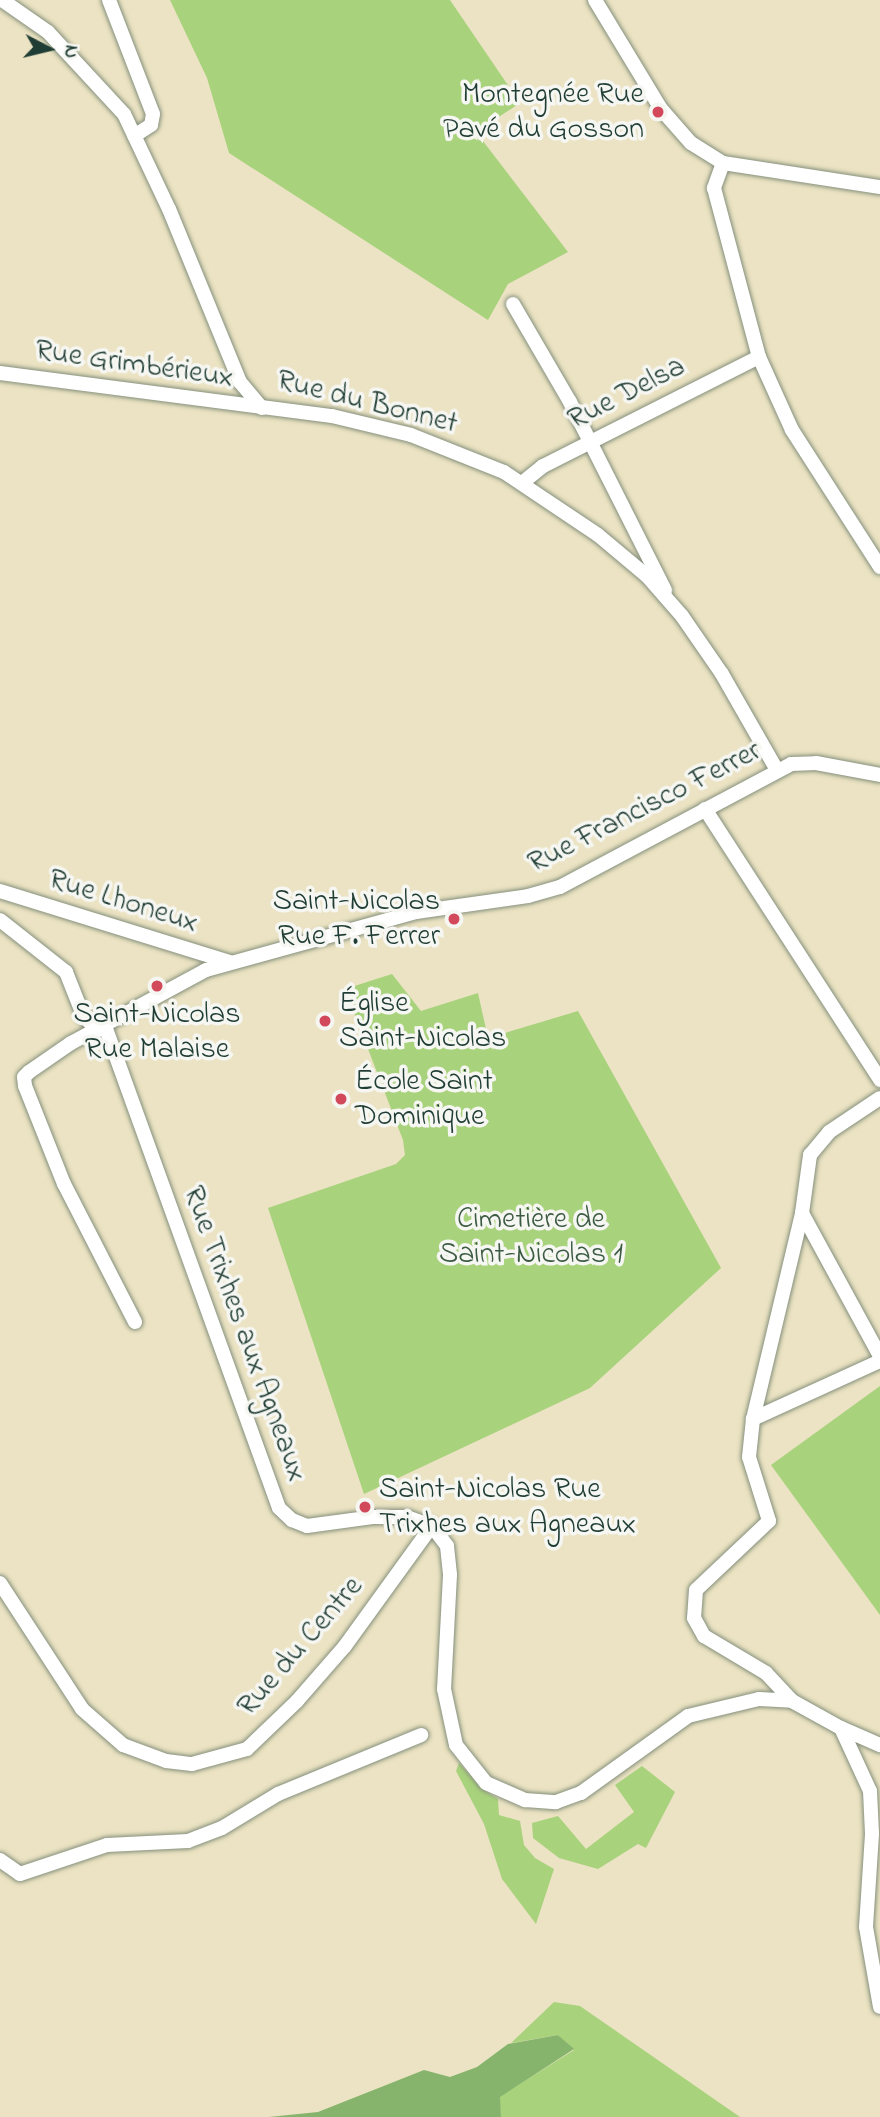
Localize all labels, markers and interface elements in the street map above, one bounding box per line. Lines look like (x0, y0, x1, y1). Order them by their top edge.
north arrow (14, 14, 84, 84)
text: N (56, 44, 85, 60)
place label: Montegnée Rue Pavé du Gosson (443, 77, 644, 148)
marker: Montegnée Rue Pavé du Gosson (650, 104, 666, 120)
street label: Rue Grimbérieux (33, 333, 235, 397)
street label: Rue Delsa (562, 349, 692, 439)
street label: Rue du Bonnet (273, 363, 461, 443)
street label: Rue Francisco Ferrer (523, 734, 767, 882)
street label: Rue Lhoneux (44, 862, 202, 942)
place label: Saint-Nicolas Rue F. Ferrer (273, 884, 440, 954)
marker: Saint-Nicolas Rue F. Ferrer (446, 911, 462, 927)
marker: Saint-Nicolas Rue Malaise (149, 978, 165, 994)
place label: Église Saint-Nicolas (339, 986, 506, 1056)
place label: Saint-Nicolas Rue Malaise (73, 997, 241, 1068)
marker: Église Saint-Nicolas (317, 1013, 333, 1029)
place label: École Saint Dominique (355, 1064, 493, 1134)
marker: École Saint Dominique (333, 1091, 349, 1107)
street label: Rue Trixhes aux Agneaux (174, 1181, 314, 1487)
park label: Cimetière de Saint-Nicolas 1 (439, 1202, 623, 1272)
place label: Saint-Nicolas Rue Trixhes aux Agneaux (379, 1472, 636, 1542)
marker: Saint-Nicolas Rue Trixhes aux Agneaux (357, 1499, 373, 1515)
street label: Rue du Centre (230, 1570, 372, 1724)

